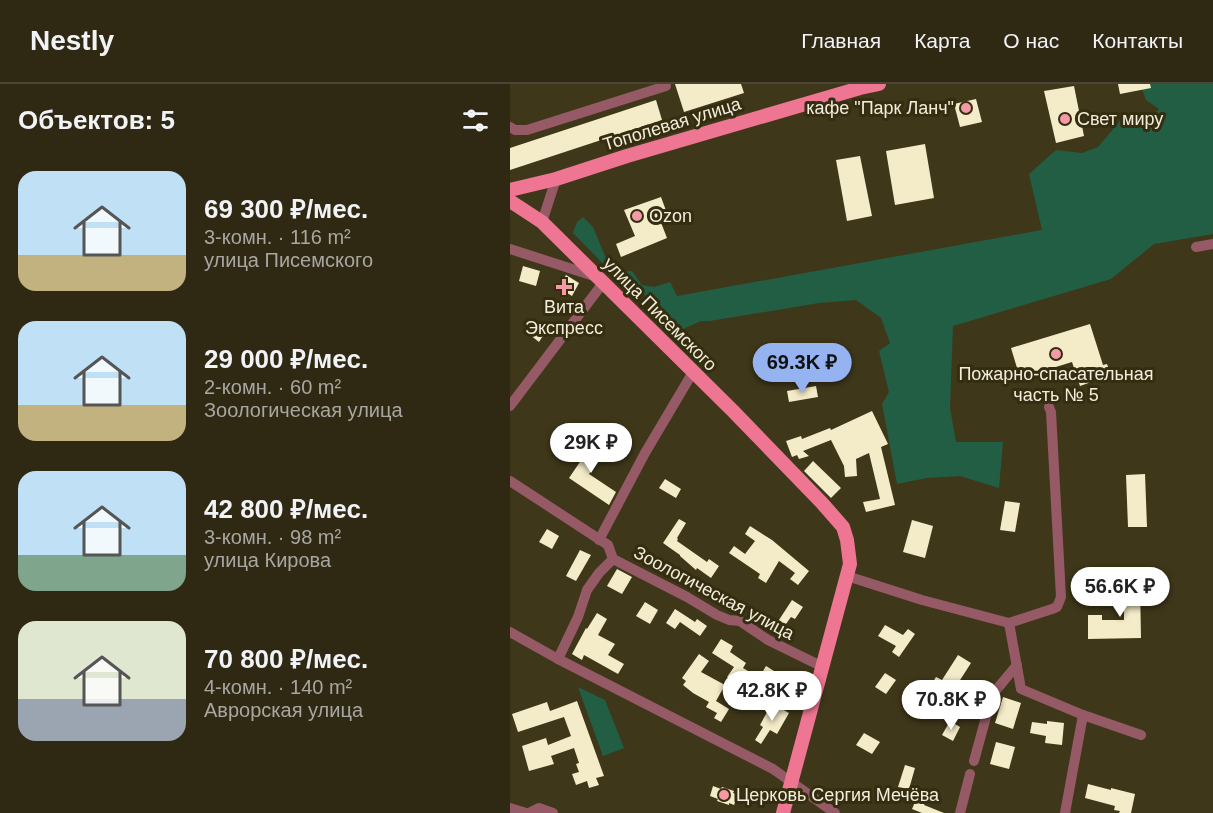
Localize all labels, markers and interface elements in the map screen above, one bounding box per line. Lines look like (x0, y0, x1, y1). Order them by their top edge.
text: Nestly (30, 25, 114, 56)
text: Главная (801, 29, 881, 52)
text: Карта (914, 29, 970, 52)
text: О нас (1003, 29, 1059, 52)
text: Контакты (1092, 29, 1183, 52)
street label: Тополевая улица (601, 93, 744, 154)
place label: кафе "Парк Ланч" (806, 98, 954, 118)
marker: кафе "Парк Ланч" (959, 101, 973, 115)
icon: filters (459, 104, 492, 137)
text: Объектов: 5 (18, 105, 175, 135)
place label: Свет миру (1077, 109, 1163, 129)
marker: Свет миру (1058, 112, 1072, 126)
text: 69 300 ₽/мес. (204, 194, 368, 224)
icon: home (66, 195, 138, 267)
place label: Ozon (649, 206, 692, 226)
marker: Ozon (630, 209, 644, 223)
text: 3-комн. · 116 m² (204, 226, 351, 248)
text: улица Писемского (204, 249, 373, 271)
street label: улица Писемского (599, 253, 721, 375)
marker: Вита Экспресс (557, 280, 571, 294)
place label: Вита Экспресс (525, 297, 603, 338)
pin: 69.3K ₽ (747, 343, 857, 394)
text: 29 000 ₽/мес. (204, 344, 368, 374)
icon: home (66, 345, 138, 417)
marker: Пожарно-спасательная часть № 5 (1049, 347, 1063, 361)
text: 69.3K ₽ (767, 351, 837, 373)
place label: Пожарно-спасательная часть № 5 (958, 364, 1154, 405)
text: 2-комн. · 60 m² (204, 376, 341, 398)
text: Зоологическая улица (204, 399, 403, 421)
pin: 29K ₽ (549, 423, 633, 474)
text: 29K ₽ (564, 431, 618, 453)
text: 42 800 ₽/мес. (204, 494, 368, 524)
icon: home (66, 495, 138, 567)
text: 3-комн. · 98 m² (204, 526, 341, 548)
street label: Зоологическая улица (630, 542, 798, 644)
text: улица Кирова (204, 549, 331, 571)
pin: 56.6K ₽ (1065, 567, 1175, 618)
text: 56.6K ₽ (1085, 575, 1155, 597)
text: 70 800 ₽/мес. (204, 644, 368, 674)
icon: home (66, 645, 138, 717)
pin: 42.8K ₽ (717, 671, 827, 722)
text: 4-комн. · 140 m² (204, 676, 352, 698)
text: 42.8K ₽ (737, 679, 807, 701)
pin: 70.8K ₽ (896, 680, 1006, 731)
text: 70.8K ₽ (916, 688, 986, 710)
text: Аврорская улица (204, 699, 363, 721)
place label: Церковь Сергия Мечёва (736, 785, 940, 805)
marker: Церковь Сергия Мечёва (717, 788, 731, 802)

